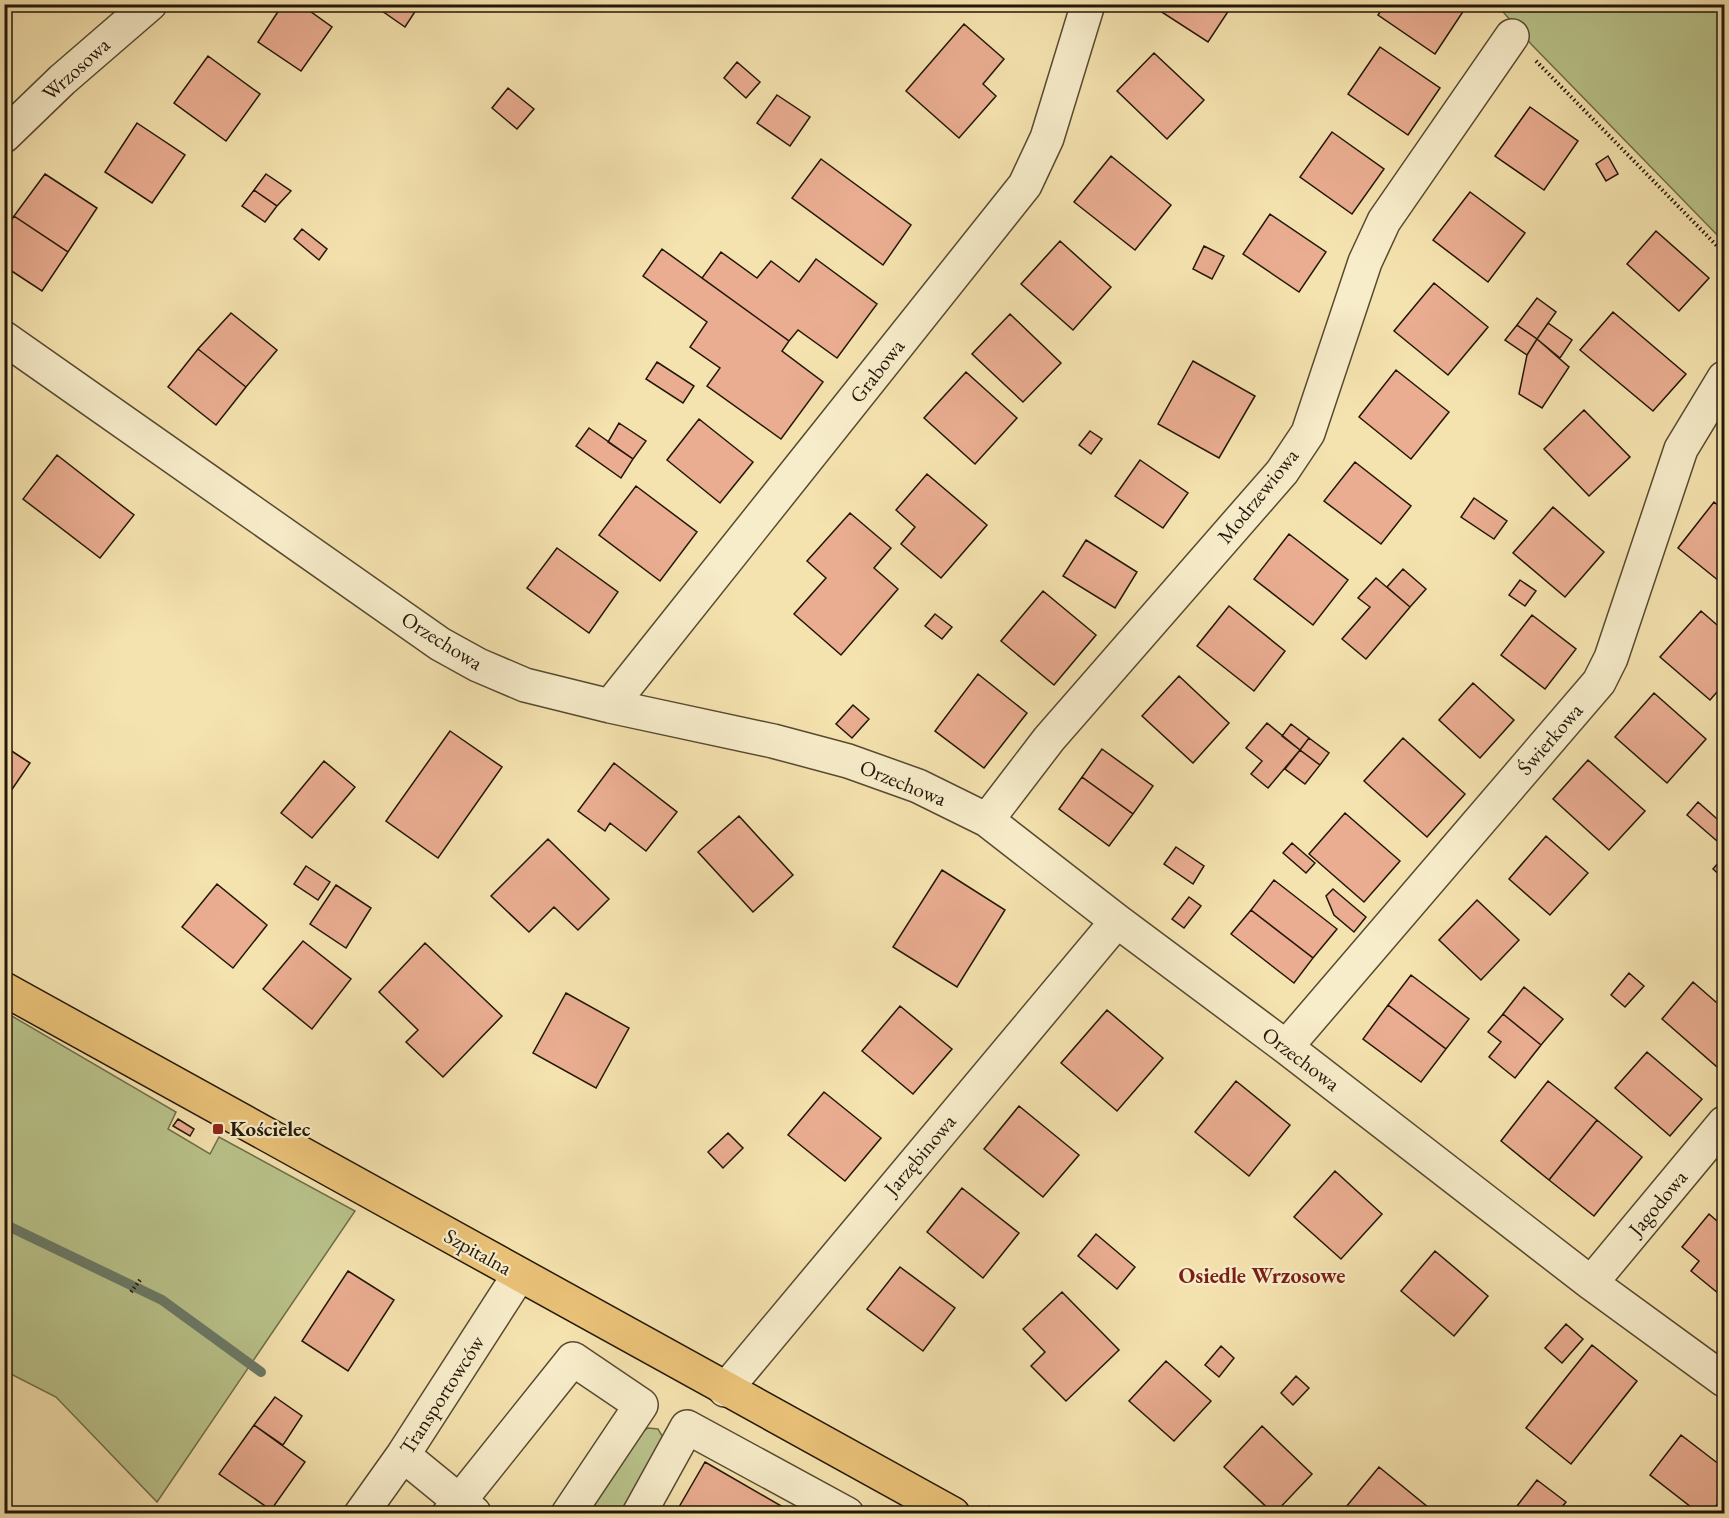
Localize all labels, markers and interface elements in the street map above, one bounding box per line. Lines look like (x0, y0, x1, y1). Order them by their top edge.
street label: Wrzosowa (36, 31, 116, 106)
street label: Grabowa (843, 333, 910, 408)
street label: Modrzewiowa (1211, 442, 1305, 549)
street label: Orzechowa (397, 605, 488, 676)
street label: Świerkowa (1511, 697, 1589, 780)
street label: Orzechowa (856, 753, 951, 812)
street label: Orzechowa (1257, 1020, 1346, 1097)
street label: Jarzębinowa (876, 1108, 962, 1202)
place label: Kościelec (230, 1115, 311, 1142)
marker: Kościelec (211, 1122, 225, 1136)
street label: Jagodowa (1621, 1164, 1693, 1243)
street label: Szpitalna (440, 1222, 517, 1281)
district label: Osiedle Wrzosowe (1179, 1261, 1345, 1290)
street label: Transportowców (393, 1330, 490, 1459)

